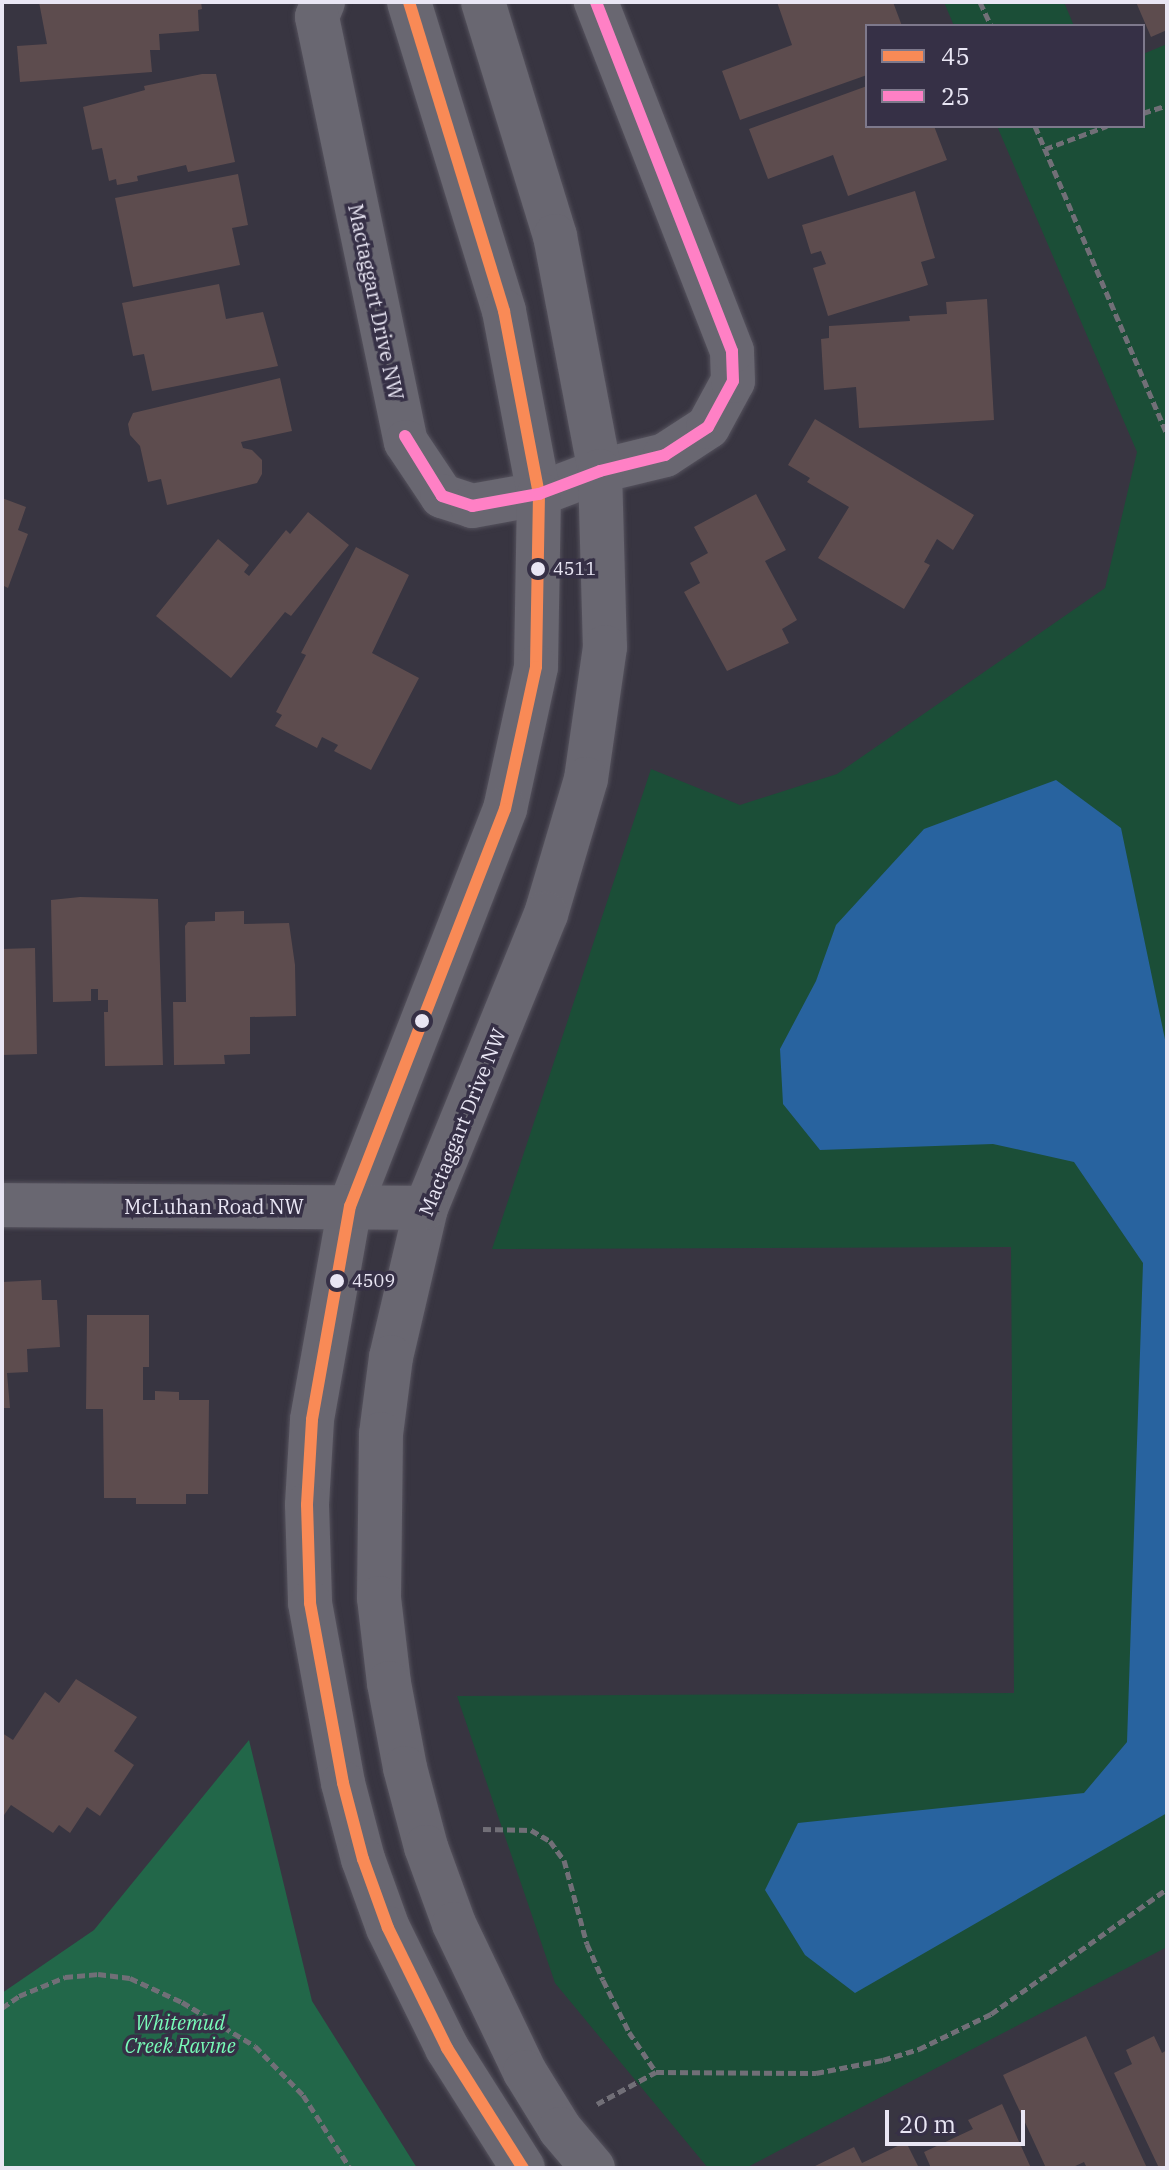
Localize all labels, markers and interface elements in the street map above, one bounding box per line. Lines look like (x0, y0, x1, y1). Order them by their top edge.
legend (865, 24, 1145, 128)
text: 45 (941, 40, 970, 72)
text: 25 (941, 80, 970, 112)
street label: Mactaggart Drive NW (343, 202, 409, 402)
place label: 4511 (553, 558, 596, 580)
marker: 4511 (530, 561, 546, 577)
unlabelled marker (414, 1013, 430, 1029)
street label: Mactaggart Drive NW (413, 1025, 511, 1219)
street label: McLuhan Road NW (124, 1194, 304, 1218)
place label: 4509 (352, 1270, 395, 1292)
marker: 4509 (329, 1273, 345, 1289)
park label: Whitemud Creek Ravine (124, 2010, 236, 2057)
scale bar (889, 2094, 1029, 2144)
text: 20 m (899, 2108, 956, 2140)

